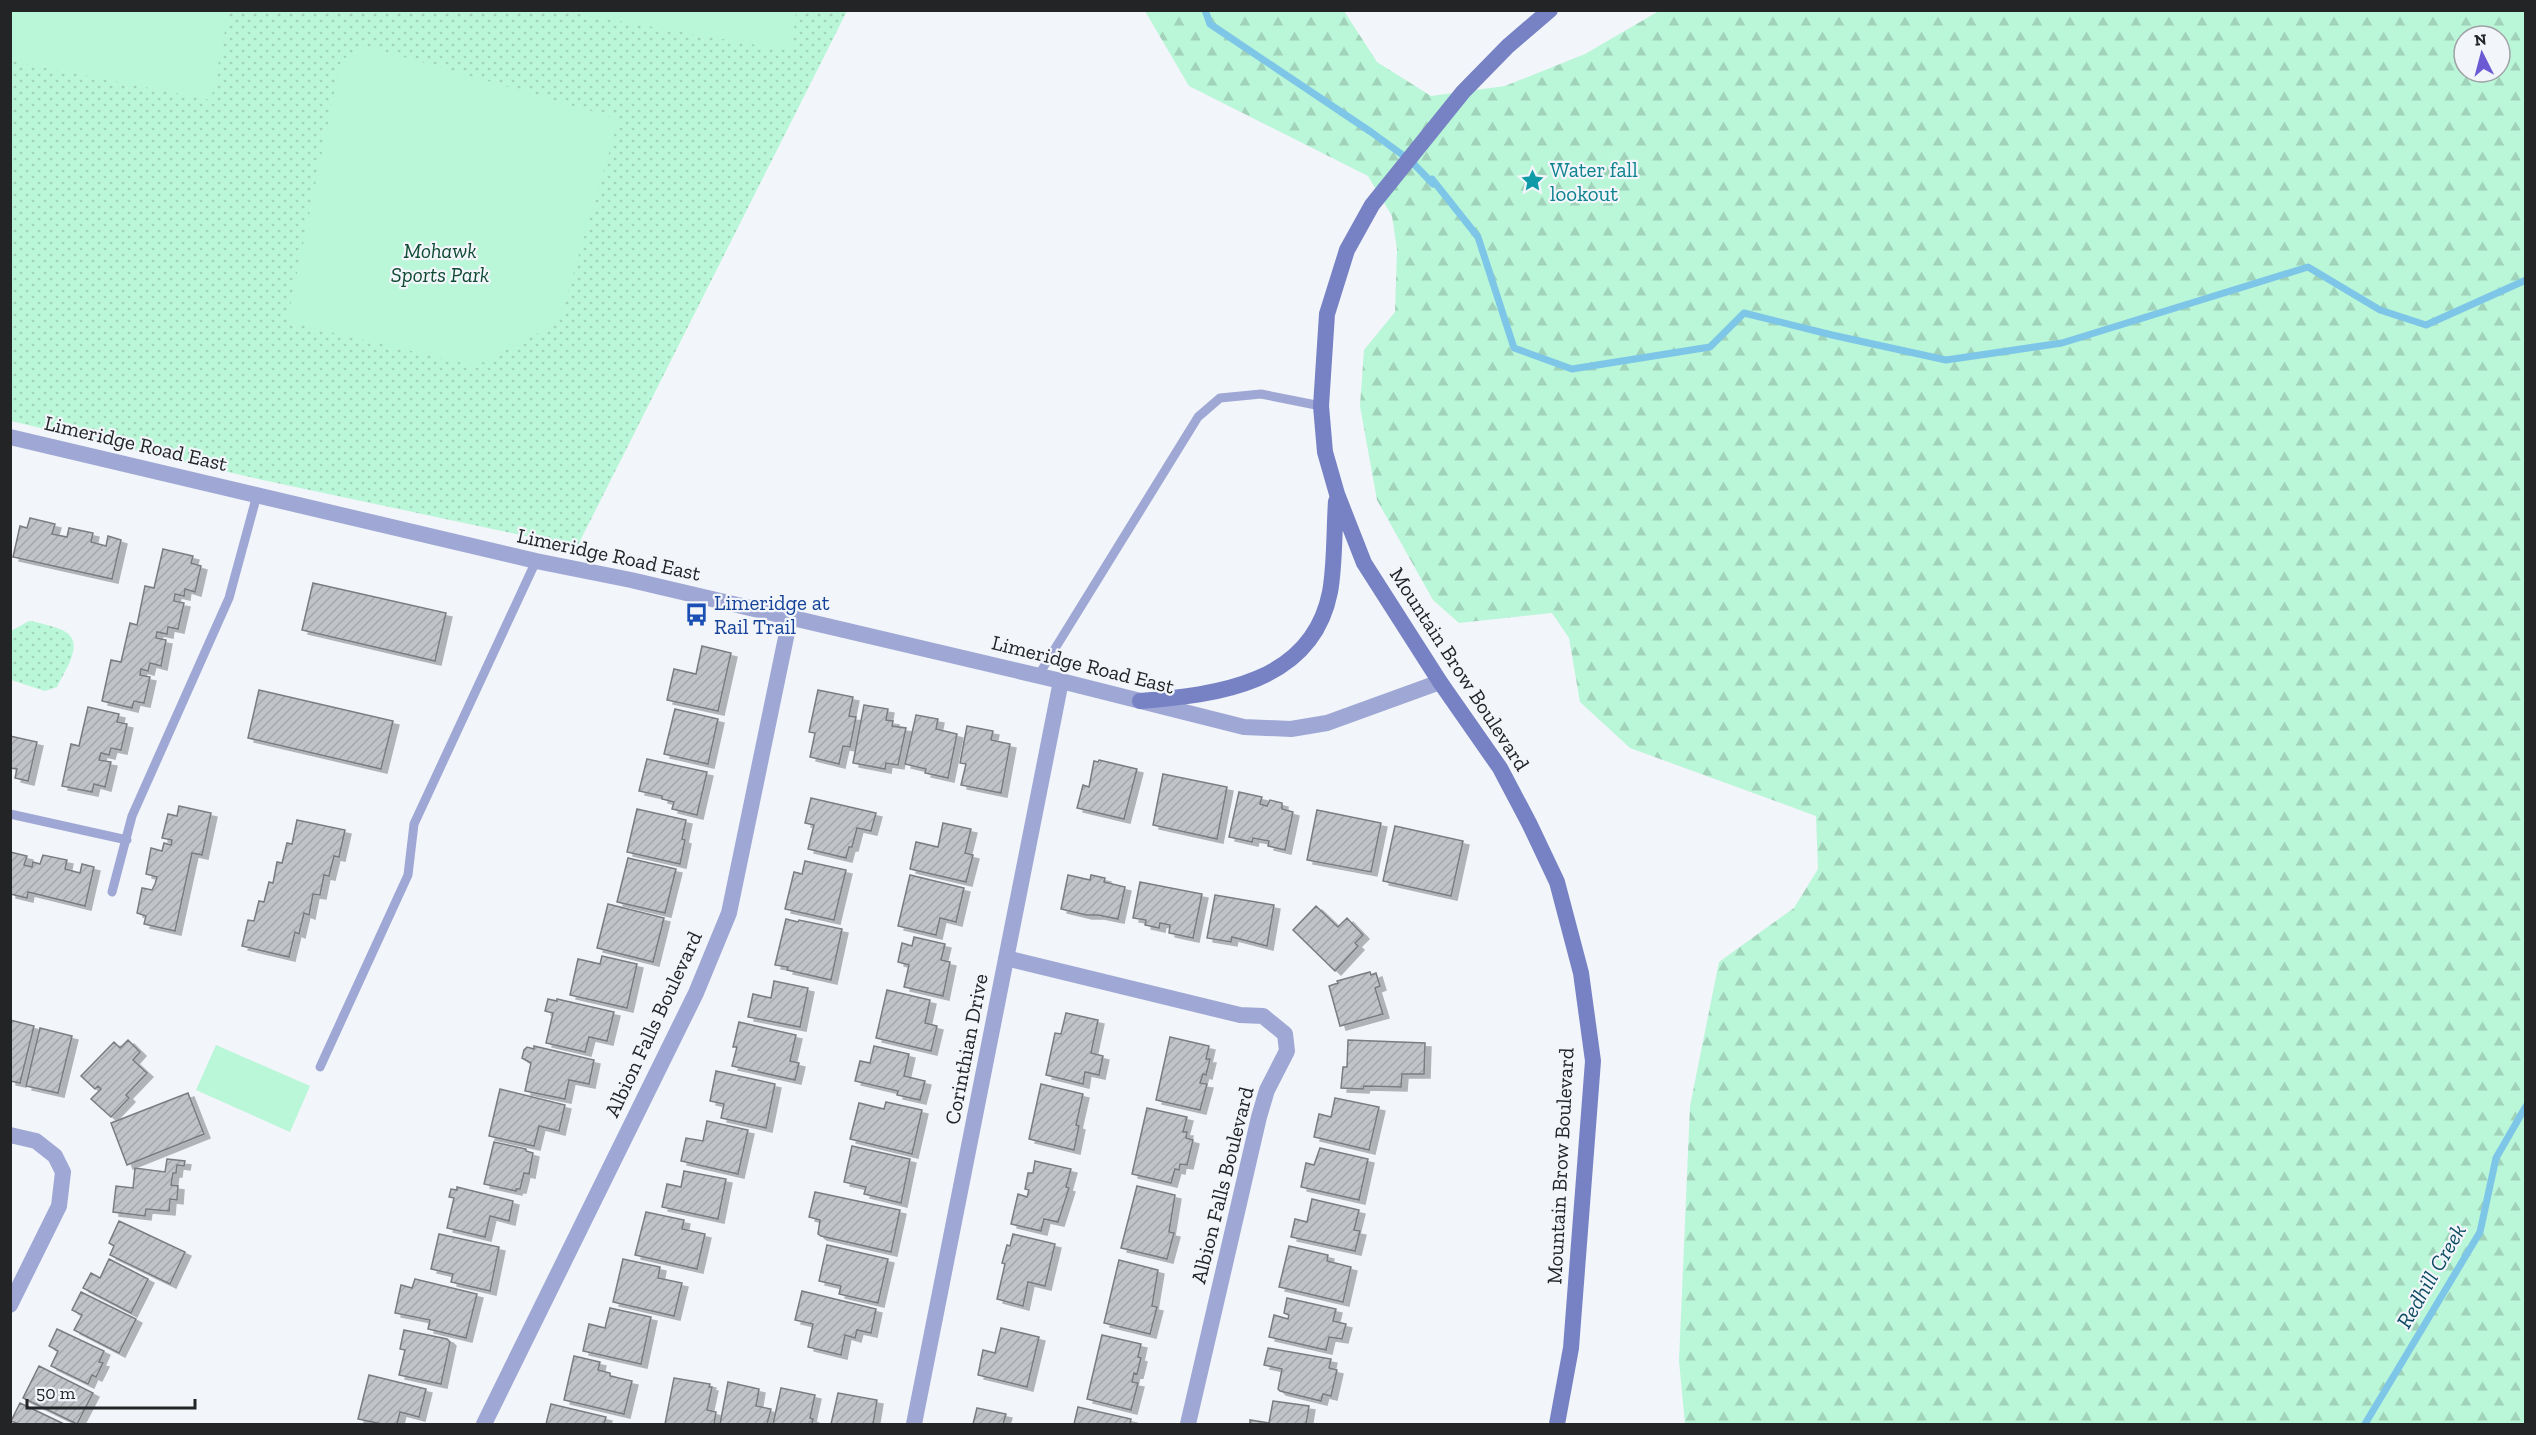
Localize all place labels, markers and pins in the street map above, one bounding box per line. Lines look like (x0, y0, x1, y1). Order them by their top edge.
place label: Water fall lookout (1550, 157, 1638, 206)
place icon: Water fall lookout (1519, 168, 1545, 194)
place label: Limeridge at Rail Trail (714, 590, 830, 639)
bus stop icon: Limeridge at Rail Trail (683, 601, 709, 627)

